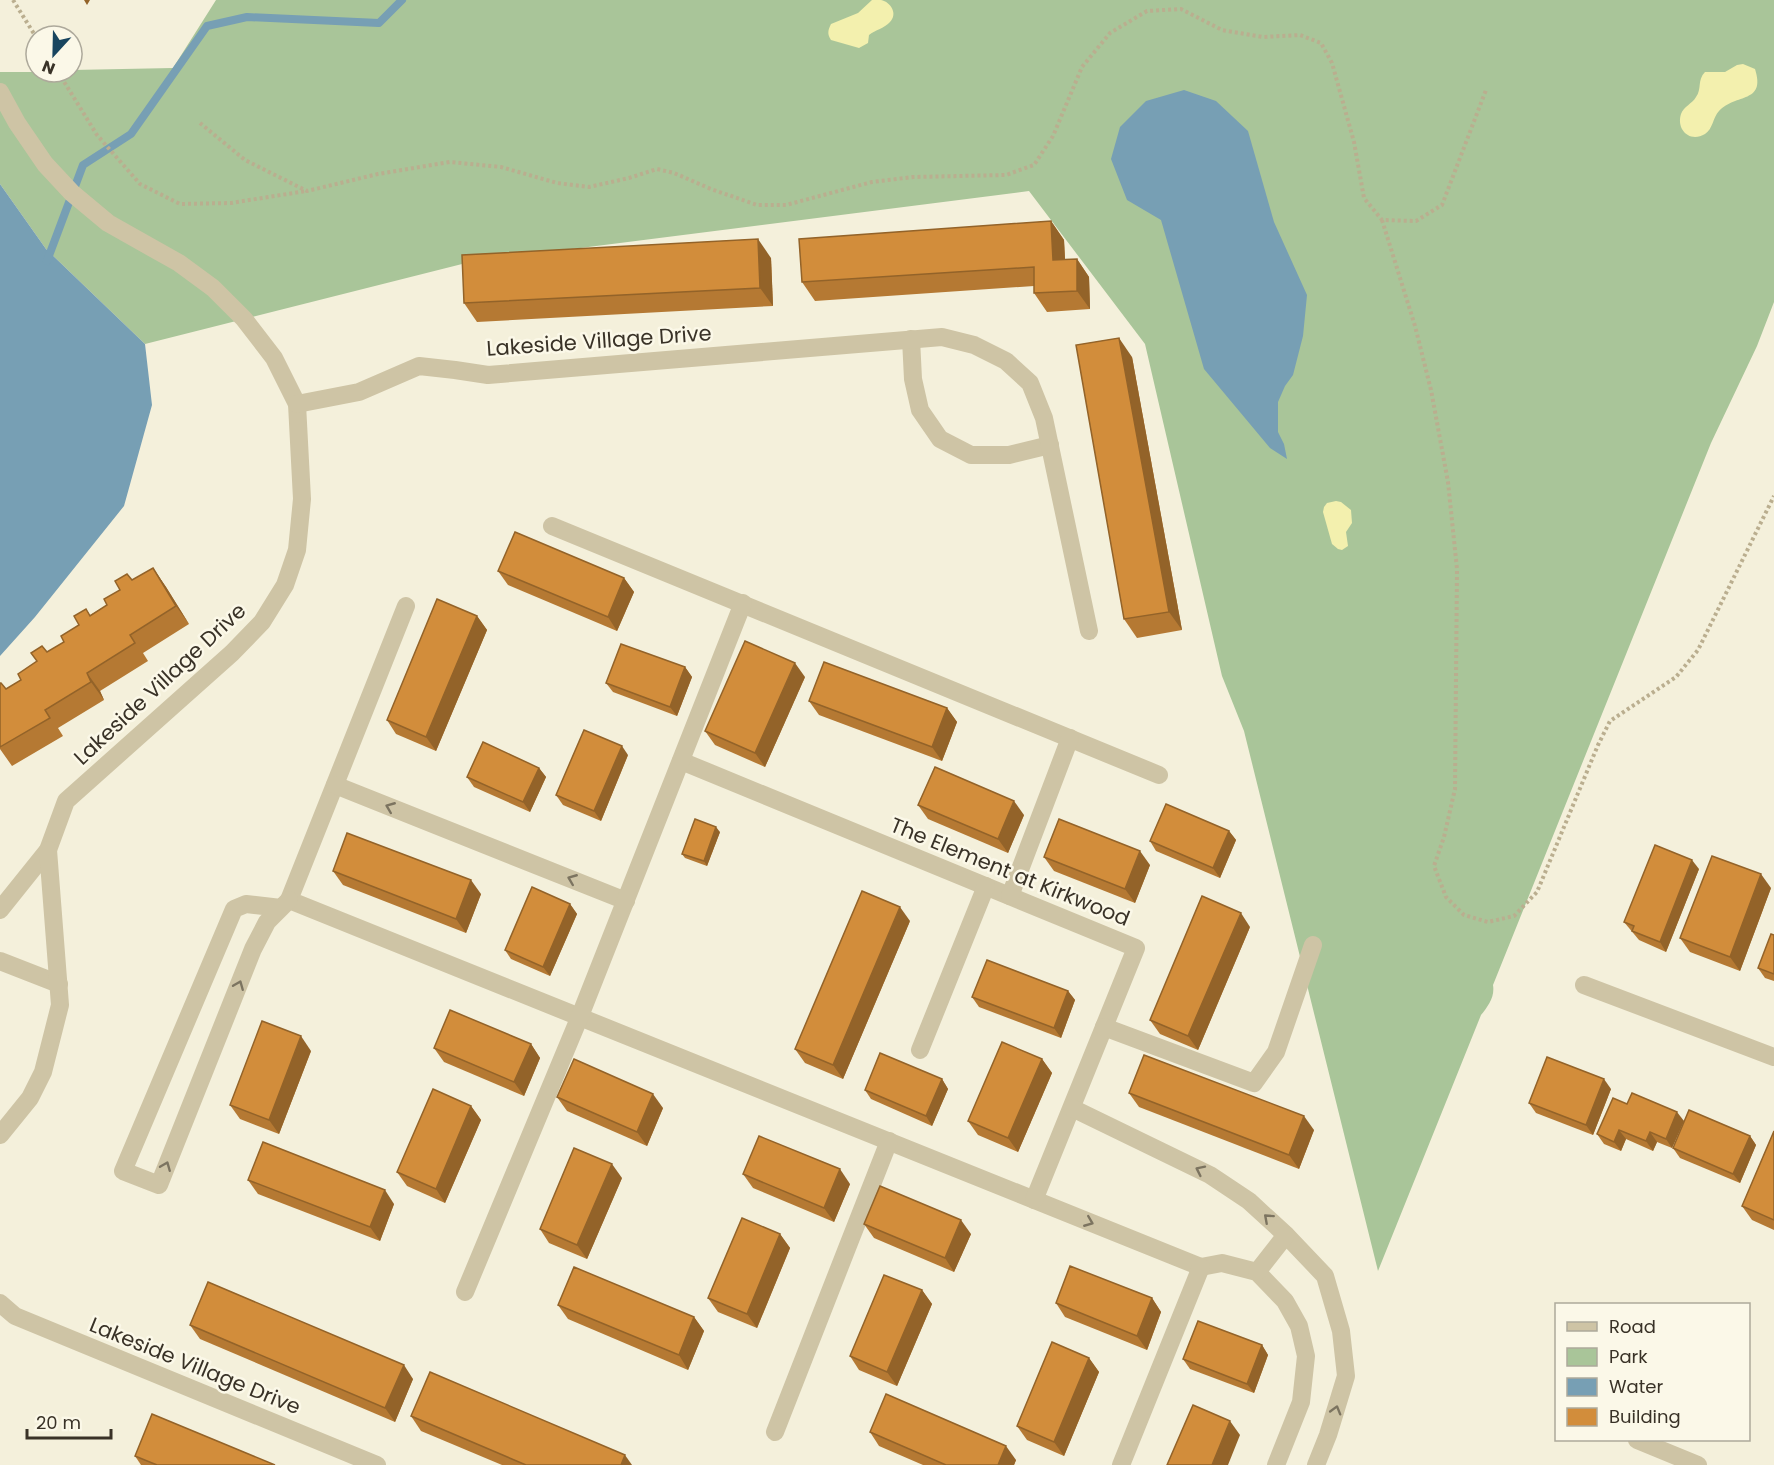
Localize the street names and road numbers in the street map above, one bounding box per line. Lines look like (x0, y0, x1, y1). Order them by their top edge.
street label: Lakeside Village Drive (486, 318, 712, 363)
street label: Lakeside Village Drive (67, 596, 252, 771)
street label: The Element at Kirkwood (886, 810, 1134, 933)
street label: Lakeside Village Drive (85, 1310, 305, 1421)

